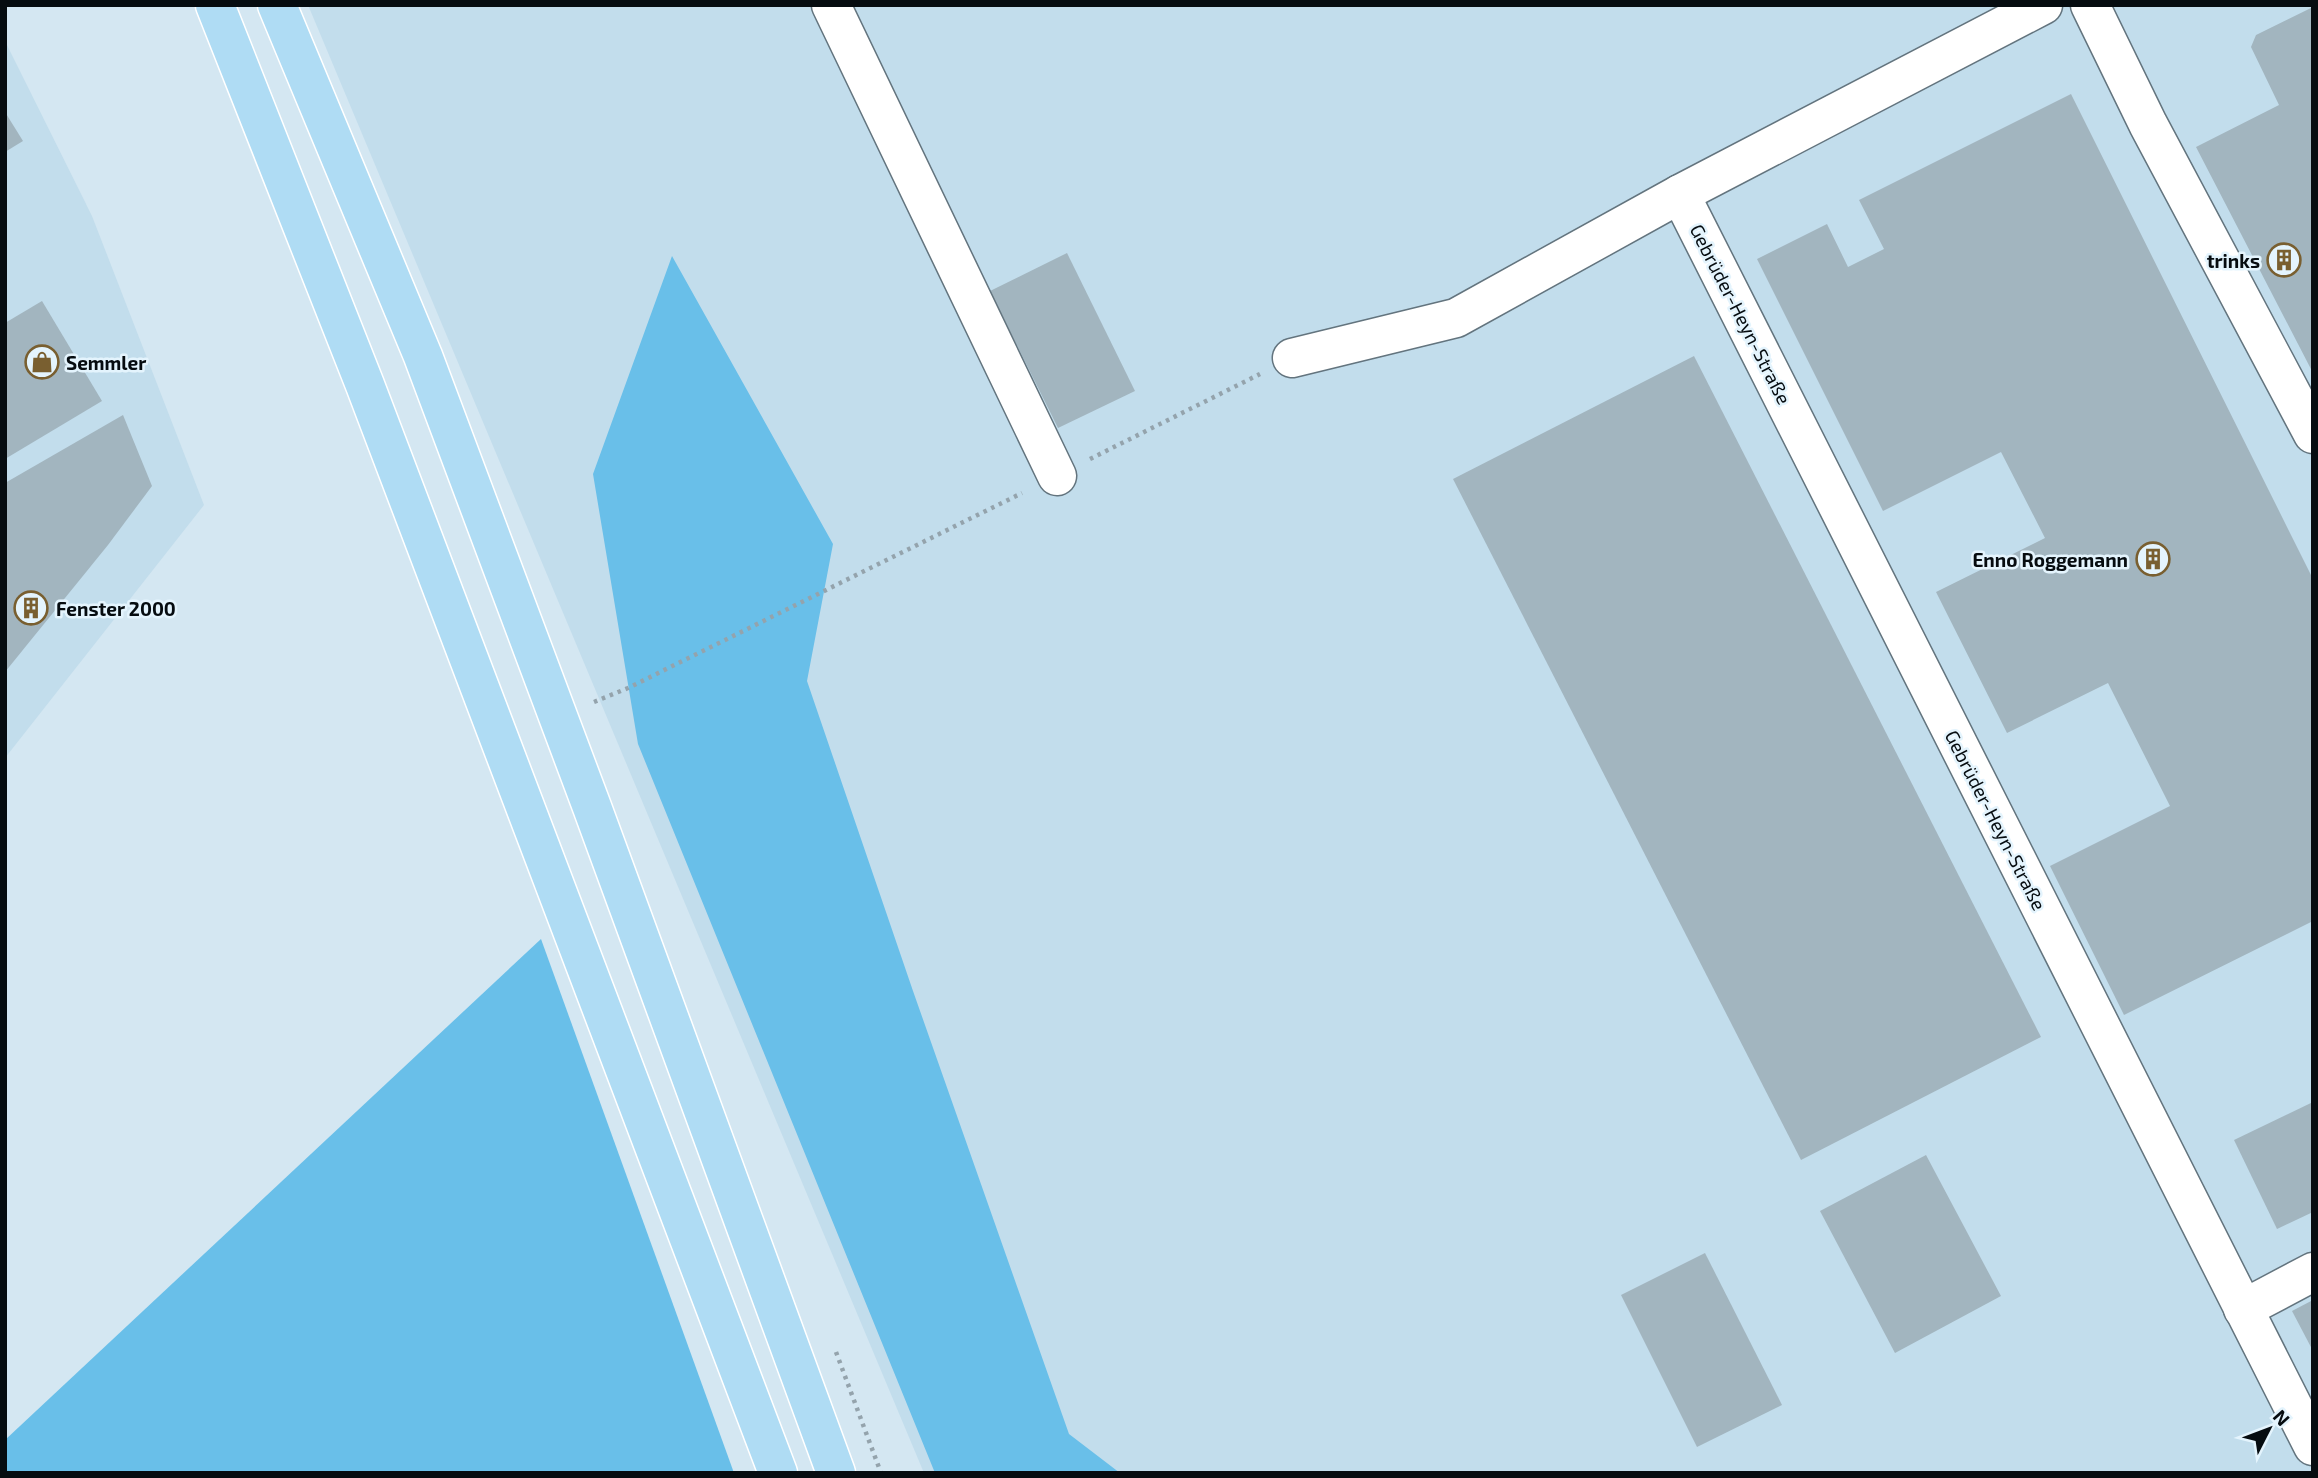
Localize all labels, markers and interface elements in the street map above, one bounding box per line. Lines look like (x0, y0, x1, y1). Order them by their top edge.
street label: Gebrüder-Heyn-Straße (1686, 220, 1796, 408)
building icon: trinks (2265, 241, 2303, 279)
place label: trinks (2207, 249, 2260, 272)
shop icon: Semmler (23, 343, 61, 381)
place label: Semmler (66, 351, 146, 374)
building icon: Enno Roggemann (2134, 540, 2172, 578)
place label: Enno Roggemann (1972, 548, 2128, 571)
building icon: Fenster 2000 (12, 589, 50, 627)
place label: Fenster 2000 (56, 597, 176, 620)
street label: Gebrüder-Heyn-Straße (1941, 726, 2051, 914)
north arrow (2234, 1394, 2304, 1464)
text: N (2269, 1404, 2295, 1430)

